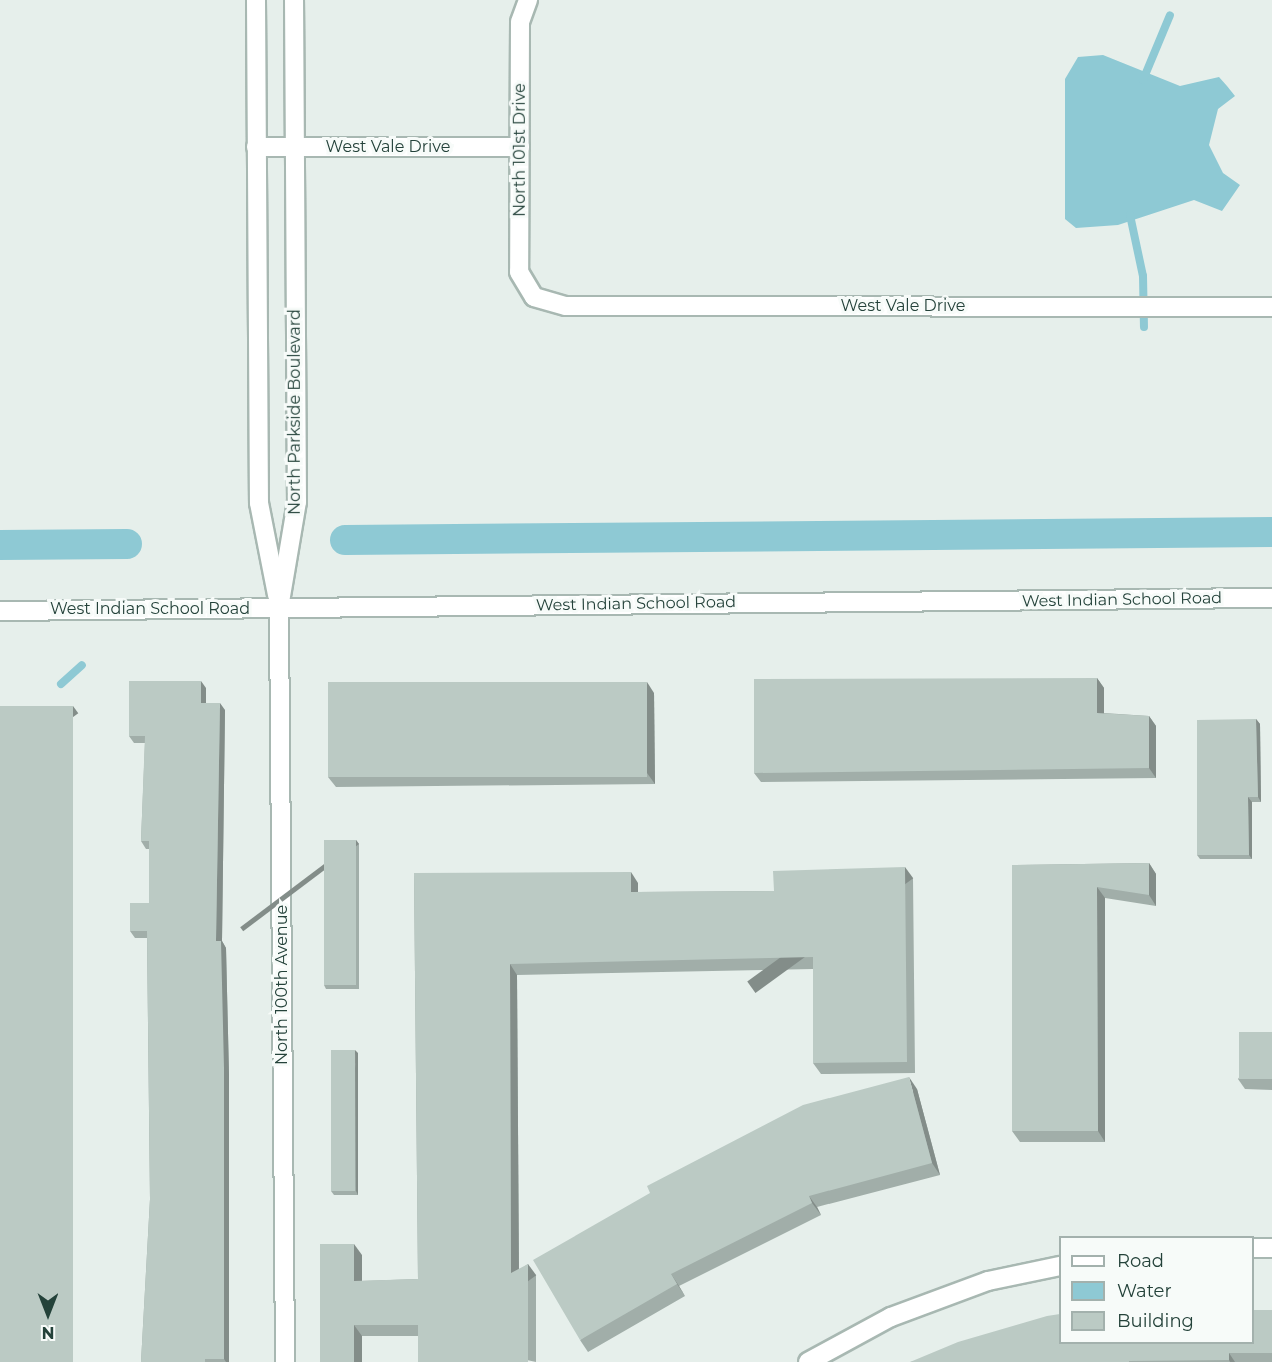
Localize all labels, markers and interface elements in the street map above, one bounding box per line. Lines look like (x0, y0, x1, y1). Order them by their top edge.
street label: North 101st Drive (510, 83, 530, 217)
street label: West Vale Drive (326, 137, 450, 157)
street label: West Vale Drive (841, 296, 965, 316)
street label: North Parkside Boulevard (285, 309, 305, 515)
street label: West Indian School Road (1022, 589, 1222, 611)
street label: West Indian School Road (536, 593, 736, 615)
street label: West Indian School Road (50, 599, 250, 619)
street label: North 100th Avenue (272, 905, 292, 1065)
legend (1059, 1236, 1254, 1344)
text: Road (1117, 1250, 1164, 1272)
text: Water (1117, 1280, 1172, 1302)
north arrow (18, 1284, 78, 1344)
text: Building (1117, 1310, 1194, 1332)
text: N (42, 1323, 54, 1342)

